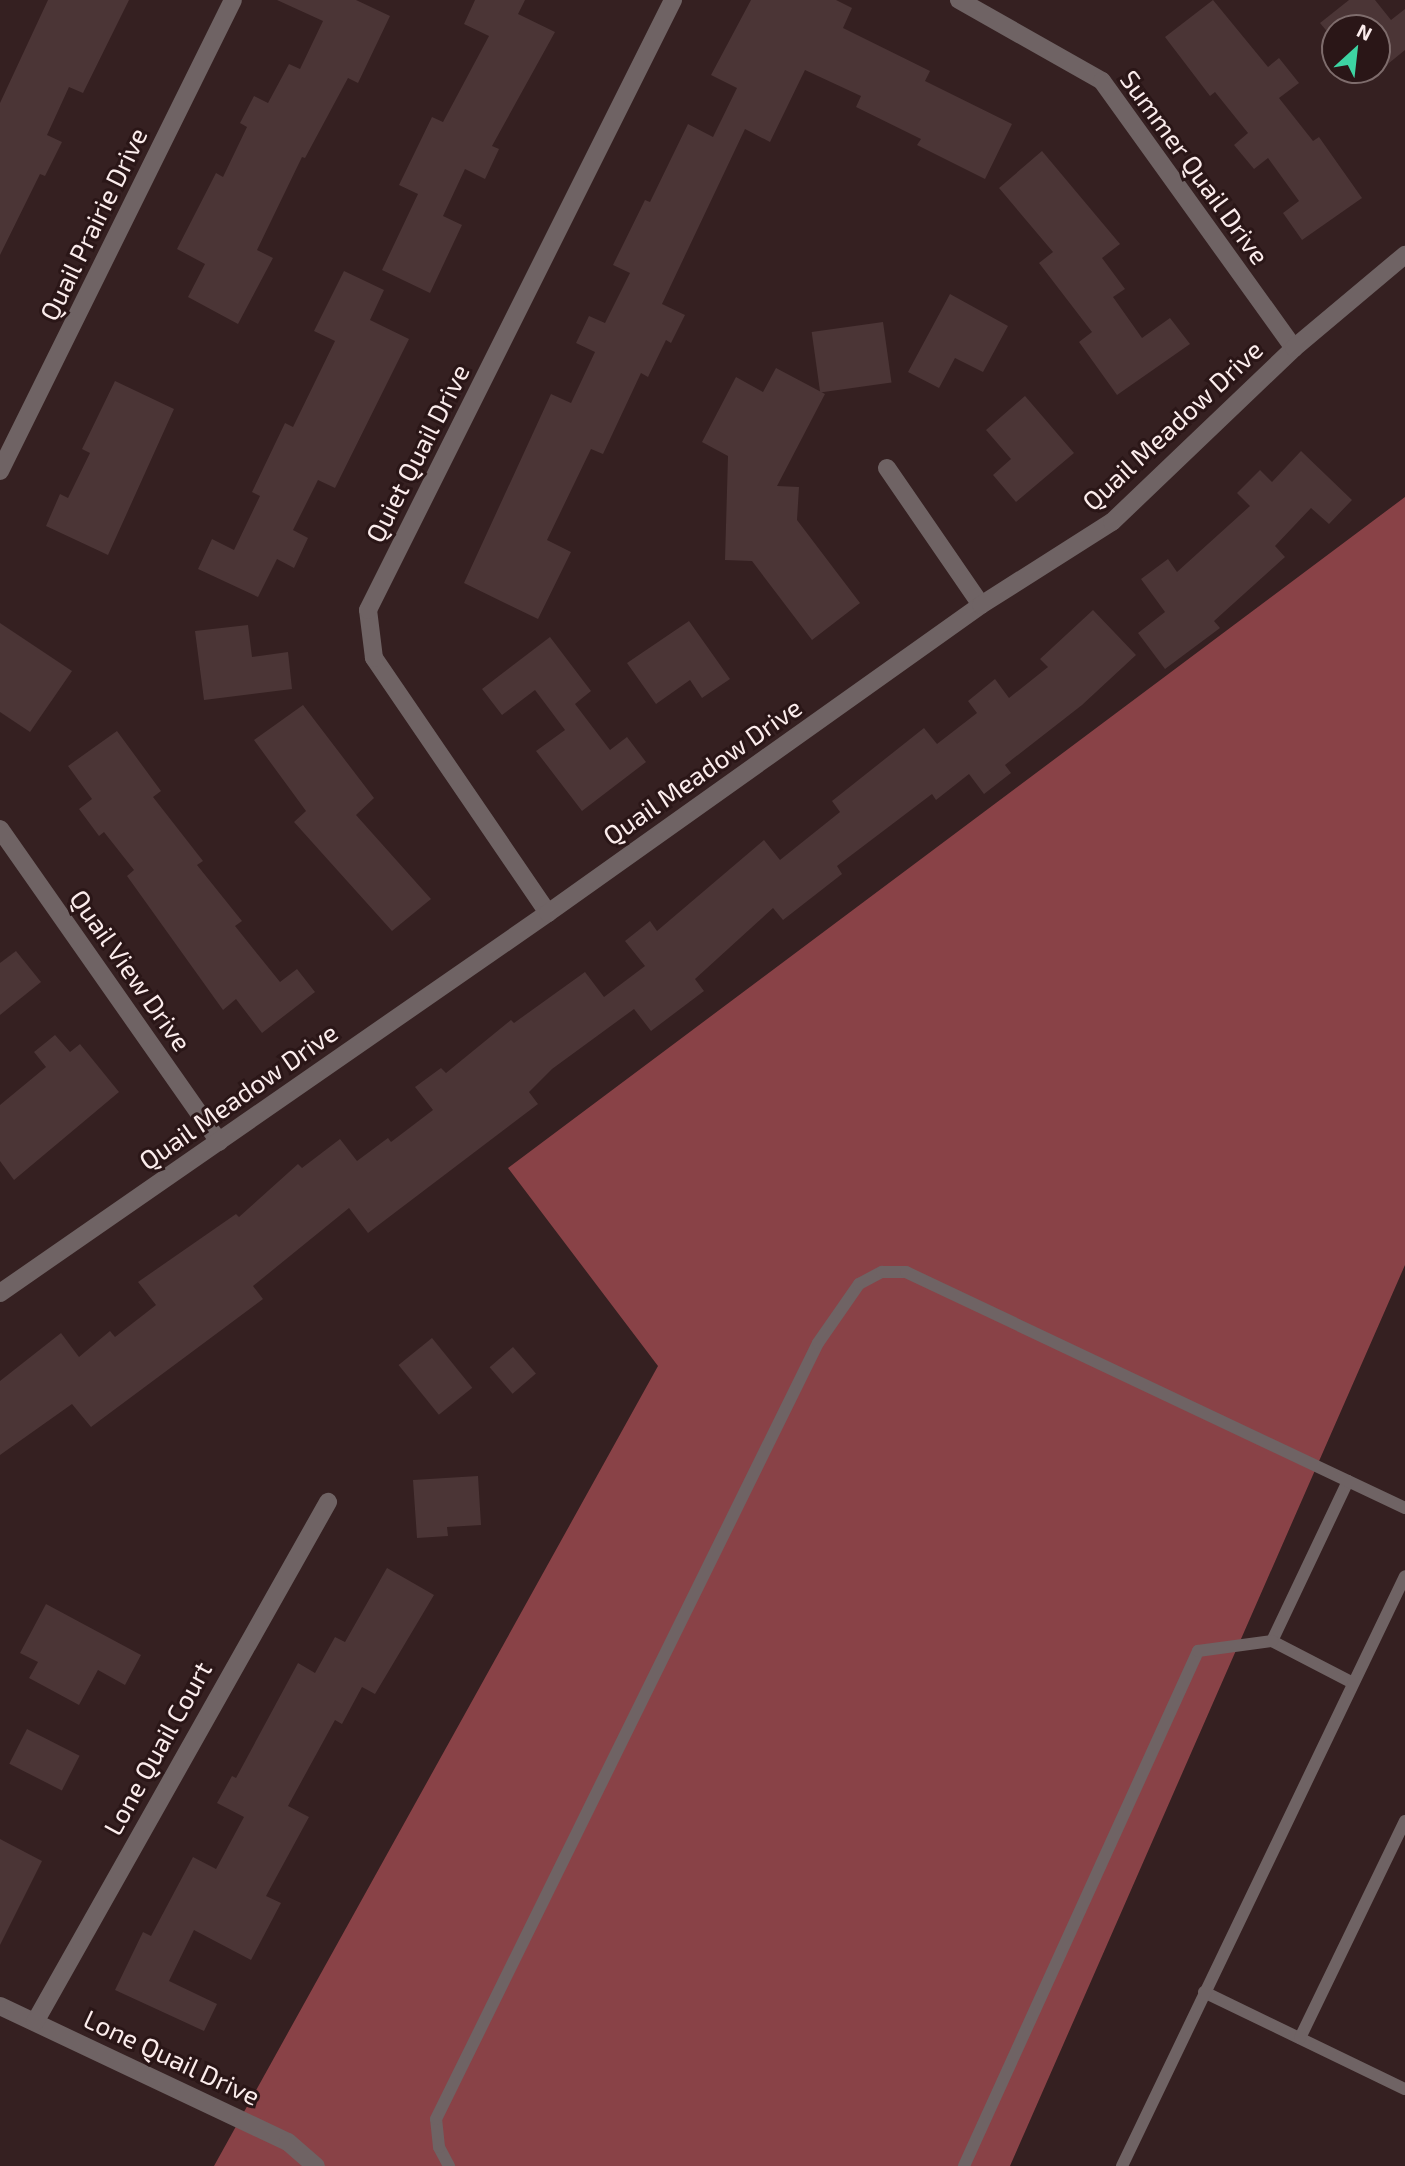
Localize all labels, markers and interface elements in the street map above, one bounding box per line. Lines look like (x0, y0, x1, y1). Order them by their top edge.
north arrow (1321, 14, 1391, 84)
text: N (1354, 18, 1376, 45)
street label: Summer Quail Drive (1114, 63, 1276, 271)
street label: Quail Prairie Drive (33, 122, 153, 326)
street label: Quail Meadow Drive (1075, 333, 1269, 517)
street label: Quiet Quail Drive (358, 358, 476, 548)
street label: Quail Meadow Drive (596, 691, 808, 851)
street label: Quail View Drive (63, 883, 199, 1057)
street label: Quail Meadow Drive (132, 1016, 344, 1176)
street label: Lone Quail Court (96, 1656, 218, 1840)
street label: Lone Quail Drive (79, 2002, 265, 2112)

